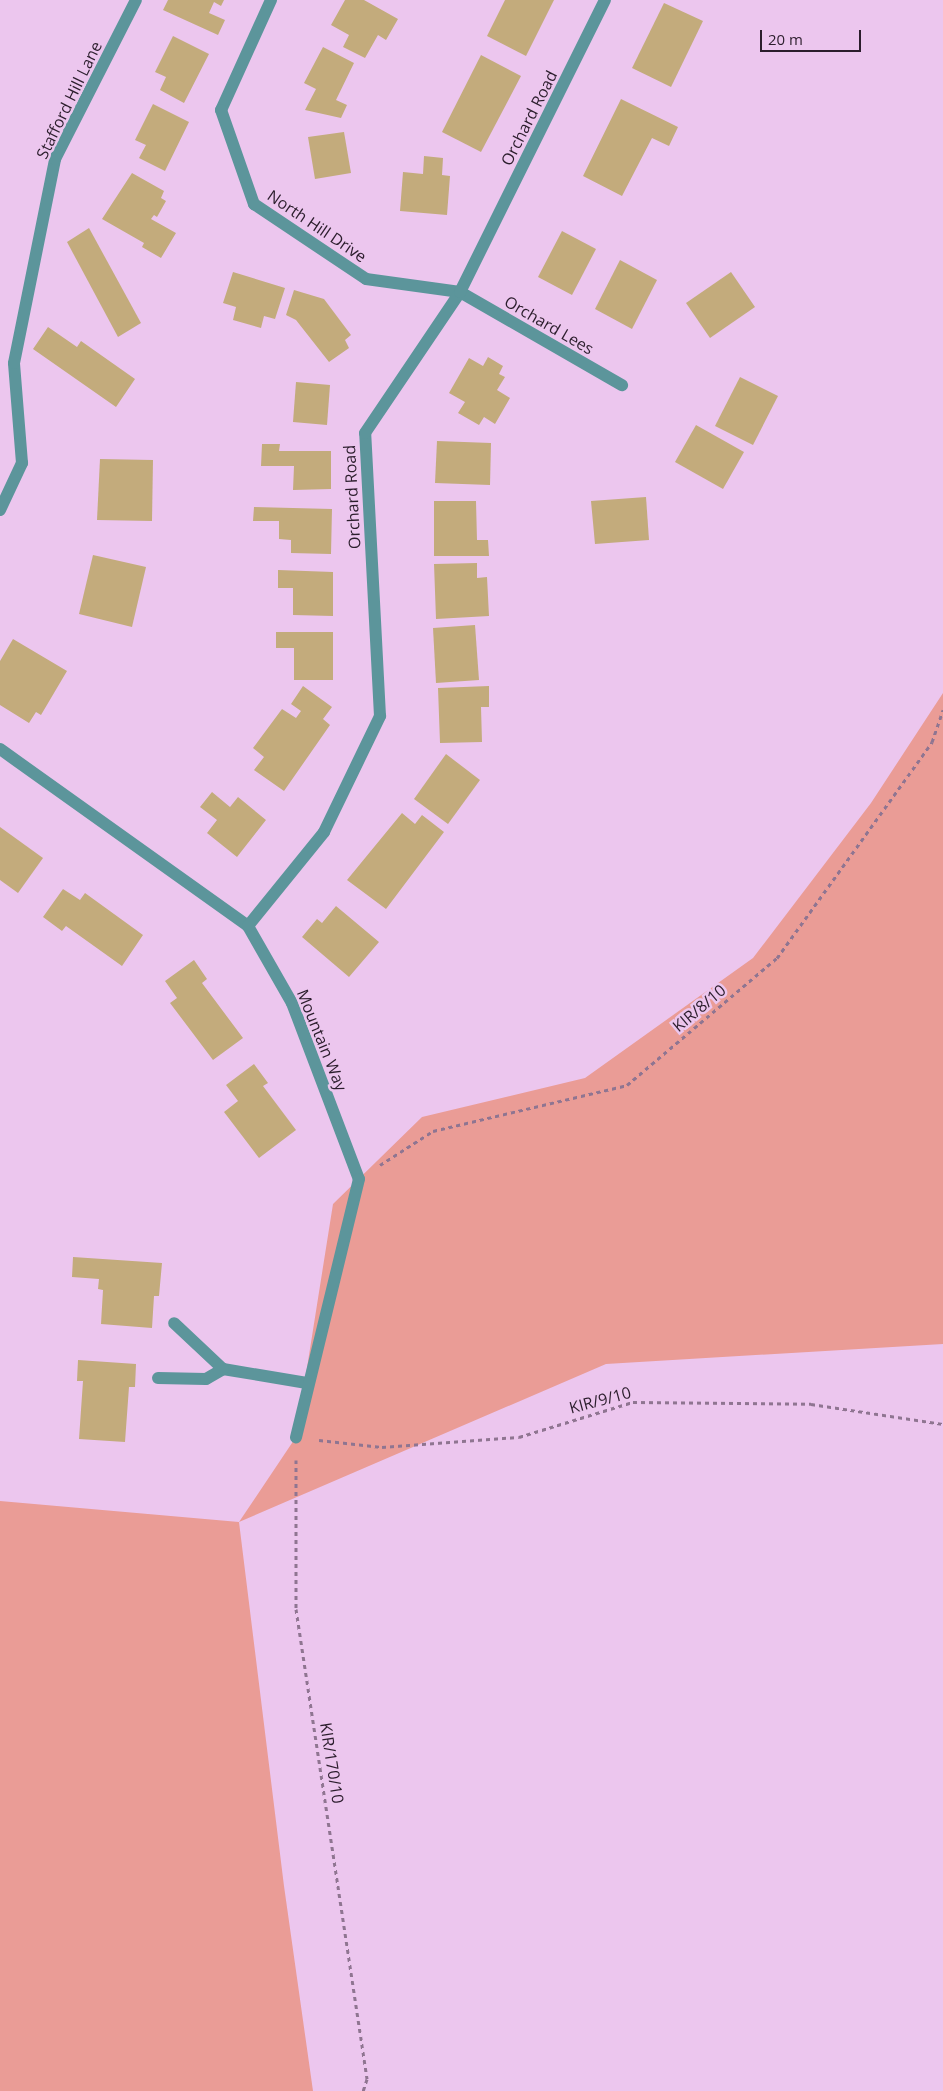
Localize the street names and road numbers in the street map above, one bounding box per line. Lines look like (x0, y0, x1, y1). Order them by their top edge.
street label: Stafford Hill Lane (32, 38, 106, 162)
street label: Orchard Road (497, 67, 561, 169)
street label: North Hill Drive (264, 186, 370, 266)
street label: Orchard Lees (501, 292, 597, 358)
street label: Orchard Road (340, 445, 364, 549)
street label: KIR/8/10 (669, 980, 729, 1036)
street label: Mountain Way (293, 986, 351, 1094)
street label: KIR/9/10 (567, 1383, 633, 1417)
street label: KIR/170/10 (316, 1721, 348, 1805)

